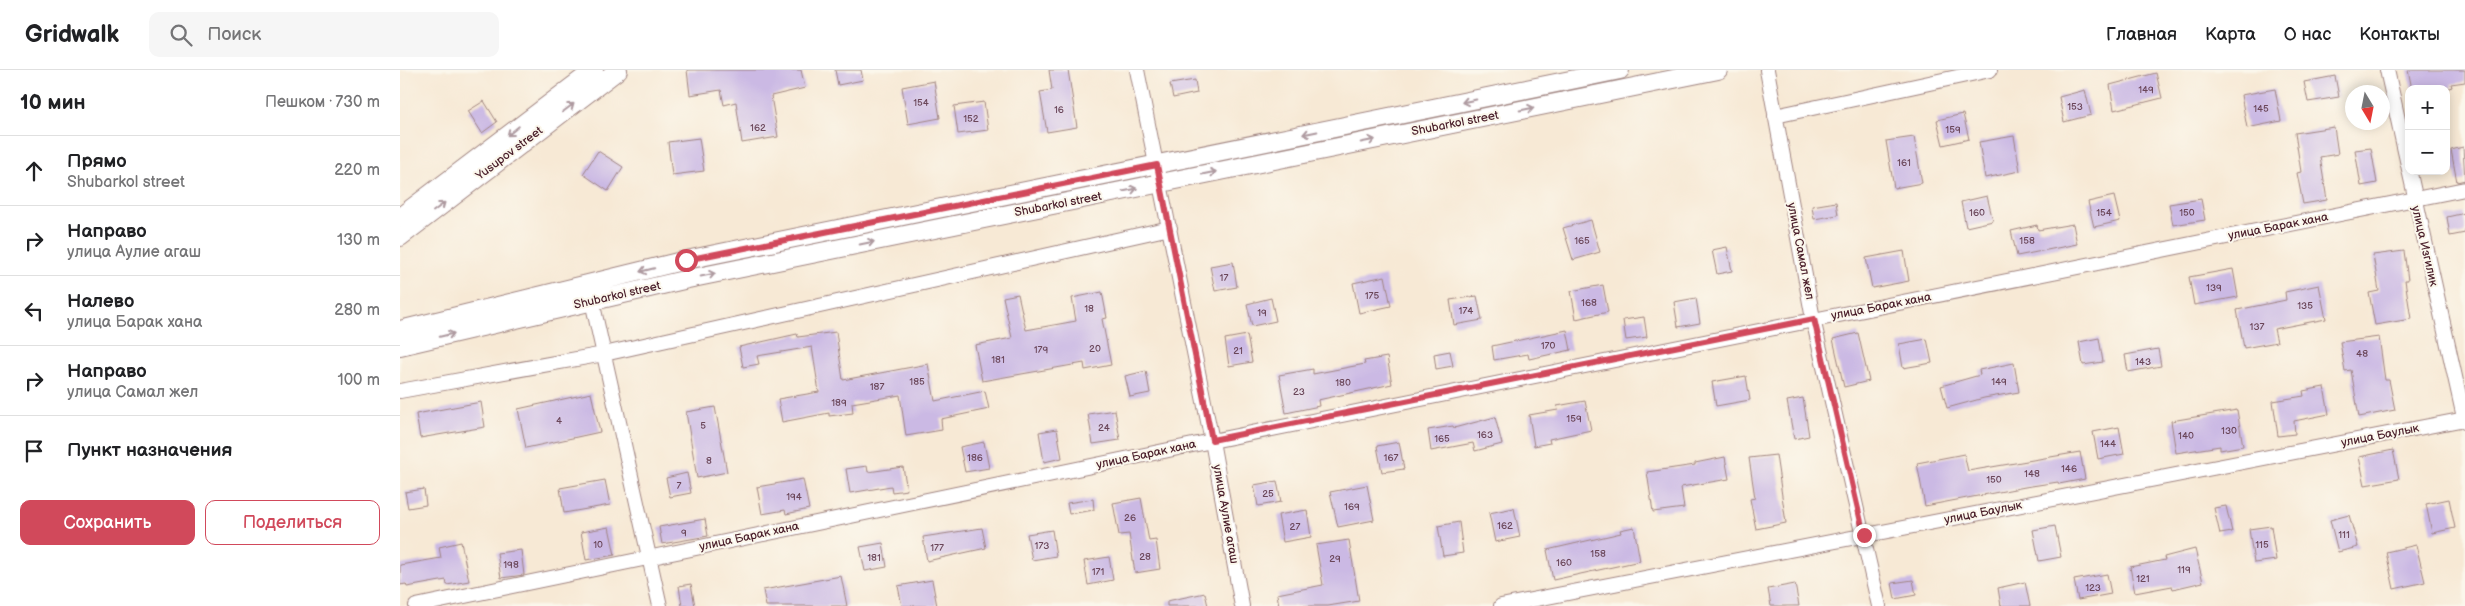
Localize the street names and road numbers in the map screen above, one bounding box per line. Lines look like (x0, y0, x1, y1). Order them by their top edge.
street label: Shubarkol street (1410, 108, 1500, 139)
street label: Yusupov street (472, 123, 546, 184)
street label: Shubarkol street (1013, 189, 1103, 220)
street label: улица Самал жел (1784, 201, 1817, 301)
street label: улица Изгилик (2408, 204, 2441, 289)
street label: улица Барак хана (2227, 209, 2329, 244)
street label: Shubarkol street (572, 278, 662, 313)
street label: улица Барак хана (1830, 289, 1932, 324)
street label: улица Баулык (2340, 420, 2421, 450)
street label: улица Барак хана (1095, 437, 1197, 472)
street label: улица Аулие агаш (1209, 463, 1242, 565)
street label: улица Баулык (1943, 497, 2024, 527)
street label: улица Барак хана (698, 519, 800, 554)

